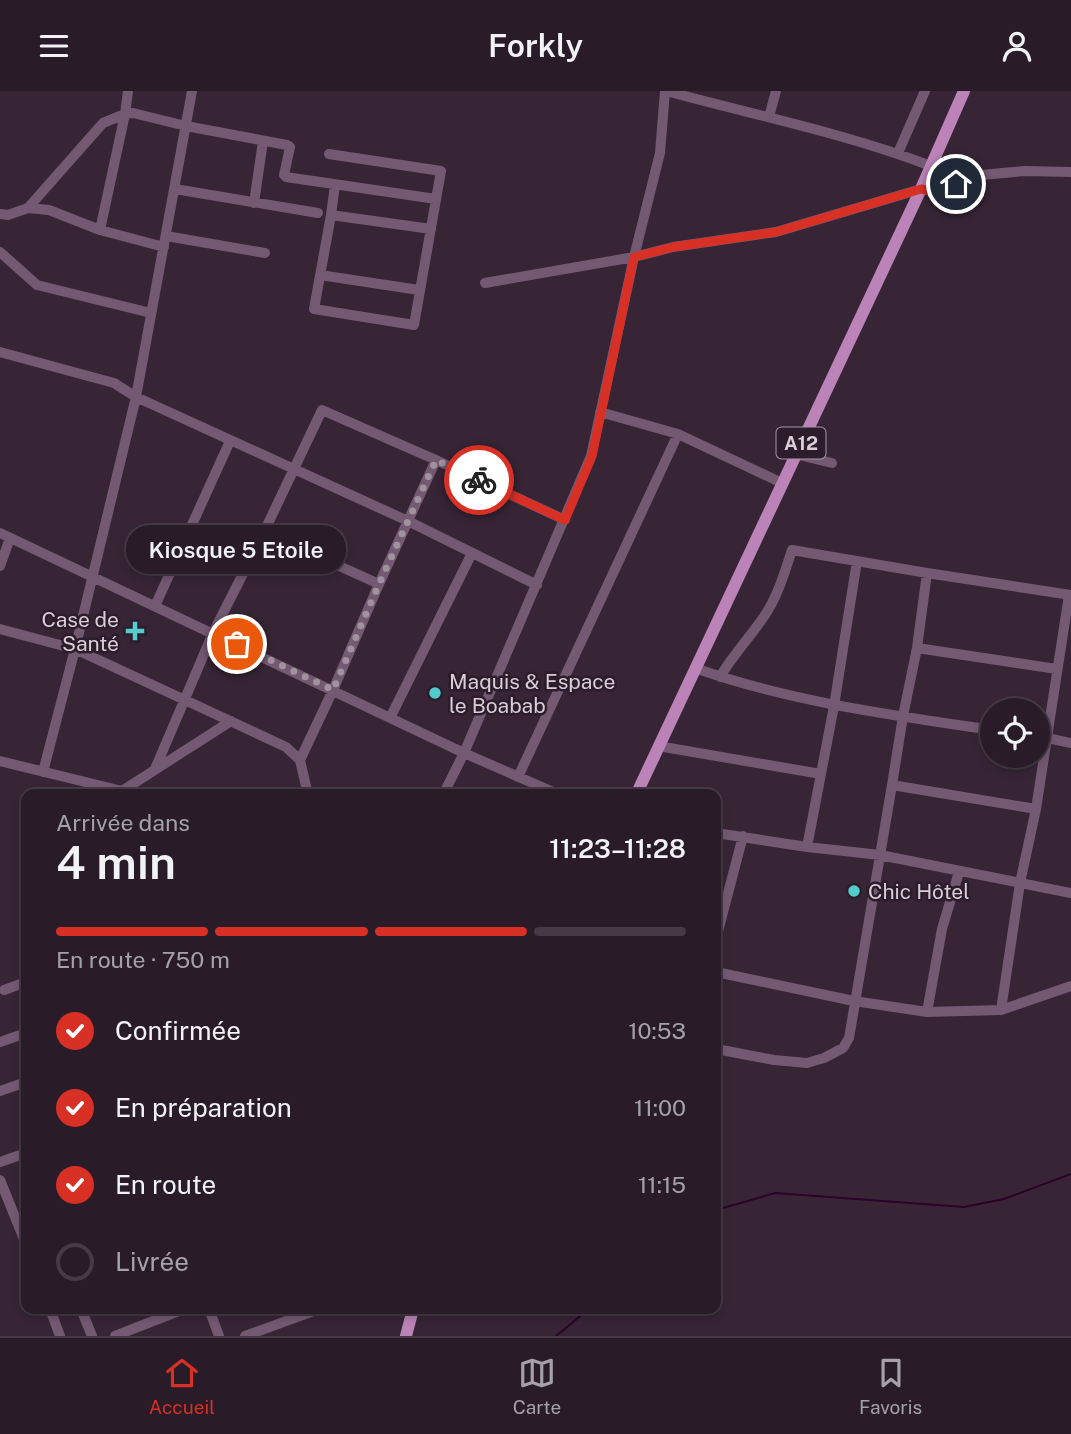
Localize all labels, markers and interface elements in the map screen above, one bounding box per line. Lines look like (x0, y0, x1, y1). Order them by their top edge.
icon: menu (35, 27, 73, 65)
text: Forkly (488, 27, 583, 64)
icon: person (998, 27, 1036, 65)
pin (926, 154, 986, 214)
icon: home (937, 165, 975, 203)
road number: A12 (776, 427, 826, 459)
courier (444, 445, 514, 515)
icon: bike (460, 461, 498, 499)
callout: Kiosque 5 Etoile (127, 525, 347, 574)
text: Kiosque 5 Etoile (148, 536, 324, 563)
place label: Case de Santé (42, 607, 119, 656)
pin (207, 614, 267, 674)
marker: Case de Santé (125, 621, 145, 641)
icon: bag (218, 625, 256, 663)
place label: Maquis & Espace le Boabab (449, 669, 615, 718)
marker: Maquis & Espace le Boabab (427, 685, 443, 701)
map controls (980, 698, 1050, 768)
button: locate (980, 698, 1050, 768)
text: Arrivée dans (56, 809, 190, 836)
text: 11:23–11:28 (549, 833, 686, 864)
text: 4 min (56, 835, 176, 889)
place label: Chic Hôtel (868, 879, 970, 904)
marker: Chic Hôtel (846, 883, 862, 899)
text: En route · 750 m (56, 946, 230, 973)
icon: check (56, 1012, 94, 1050)
text: Confirmée (115, 1015, 241, 1046)
text: 10:53 (628, 1017, 686, 1044)
icon: check (56, 1089, 94, 1127)
text: En préparation (115, 1092, 292, 1123)
text: 11:00 (634, 1094, 686, 1121)
icon: check (56, 1166, 94, 1204)
text: En route (115, 1169, 216, 1200)
text: 11:15 (638, 1171, 686, 1198)
text: Livrée (115, 1246, 189, 1277)
tab: Accueil (149, 1354, 215, 1418)
tab: Carte (513, 1354, 561, 1418)
tab: Favoris (859, 1354, 922, 1418)

